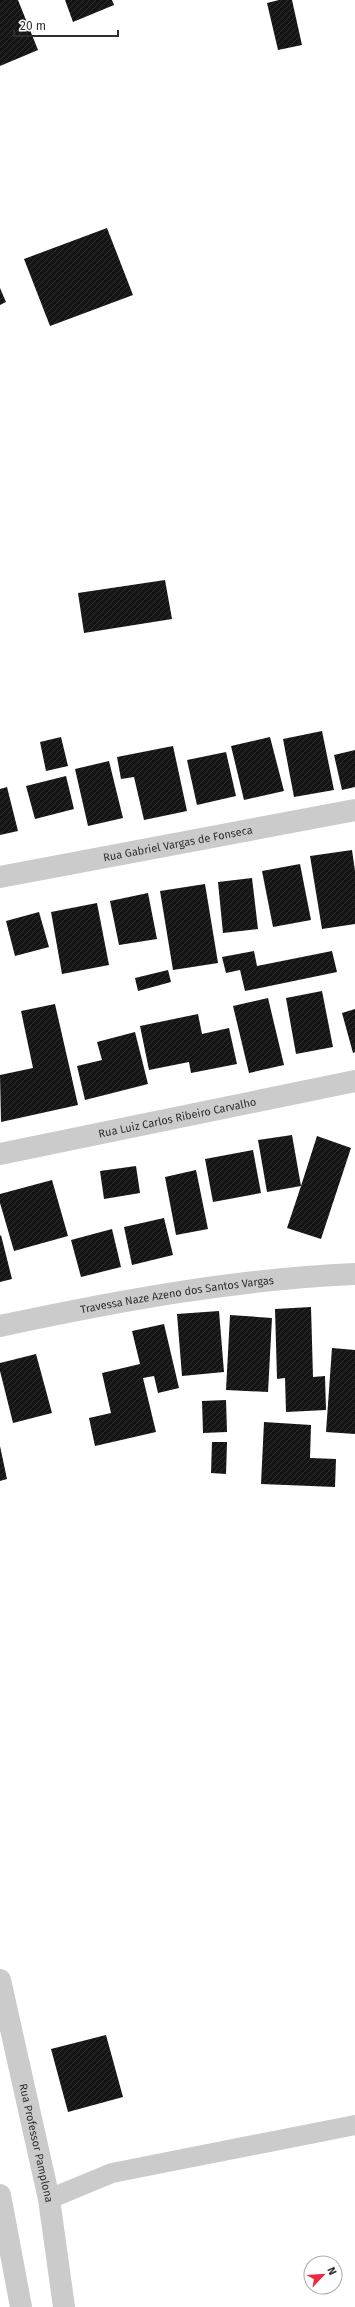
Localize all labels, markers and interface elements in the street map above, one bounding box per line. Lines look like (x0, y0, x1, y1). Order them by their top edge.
scale bar (14, 12, 118, 38)
text: 20 m (20, 19, 46, 33)
street label: Rua Gabriel Vargas de Fonseca (102, 823, 254, 864)
street label: Rua Luiz Carlos Ribeiro Carvalho (97, 1095, 257, 1140)
street label: Travessa Naze Azeno dos Santos Vargas (79, 1273, 274, 1316)
street label: Rua Professor Pamplona (17, 2082, 56, 2203)
north arrow (303, 2255, 343, 2295)
text: N (324, 2265, 339, 2277)

